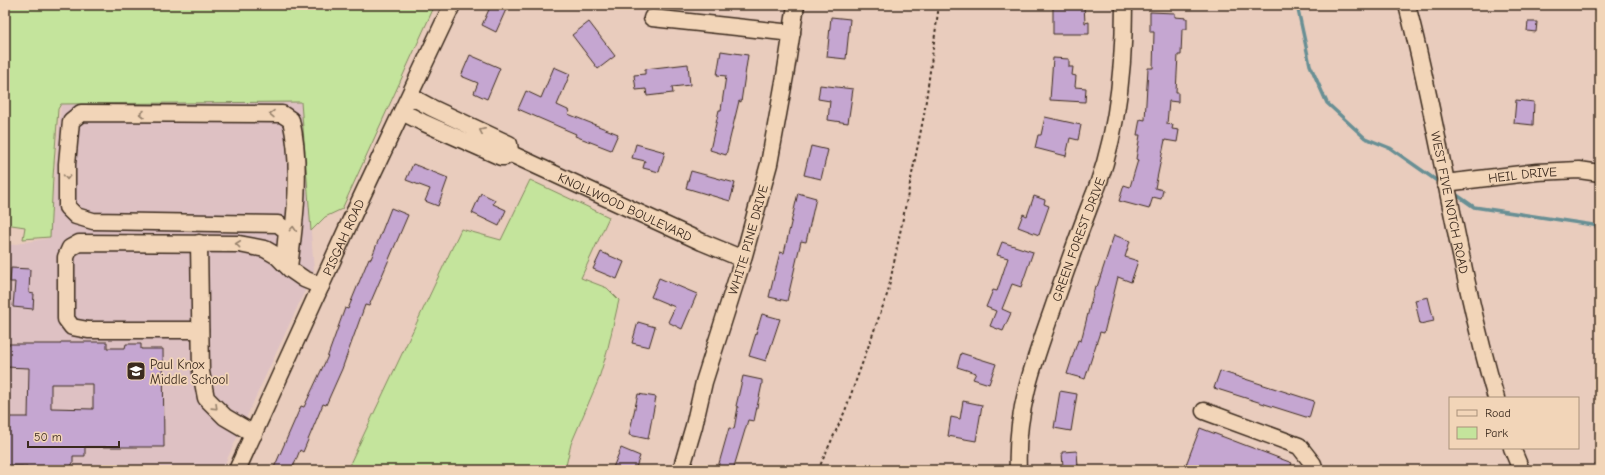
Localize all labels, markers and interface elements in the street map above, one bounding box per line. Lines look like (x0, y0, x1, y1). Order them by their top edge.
one-way arrow (139, 110, 145, 118)
one-way arrow (269, 110, 275, 118)
one-way arrow (479, 128, 486, 136)
street label: WEST FIVE NOTCH ROAD (1428, 130, 1472, 275)
street label: HEIL DRIVE (1487, 164, 1557, 186)
street label: KNOLLWOOD BOULEVARD (556, 170, 694, 244)
one-way arrow (63, 174, 71, 180)
street label: GREEN FOREST DRIVE (1049, 175, 1108, 303)
street label: WHITE PINE DRIVE (725, 183, 771, 297)
street label: PISGAH ROAD (320, 197, 367, 278)
one-way arrow (289, 226, 298, 232)
one-way arrow (235, 240, 241, 249)
place label: Paul Knox Middle School (150, 357, 228, 387)
school or university icon: Paul Knox Middle School (125, 360, 147, 382)
legend (1449, 397, 1579, 449)
one-way arrow (210, 402, 218, 410)
text: Road (1485, 406, 1511, 420)
scale bar (28, 423, 119, 449)
text: Park (1485, 426, 1508, 440)
text: 50 m (34, 430, 62, 444)

